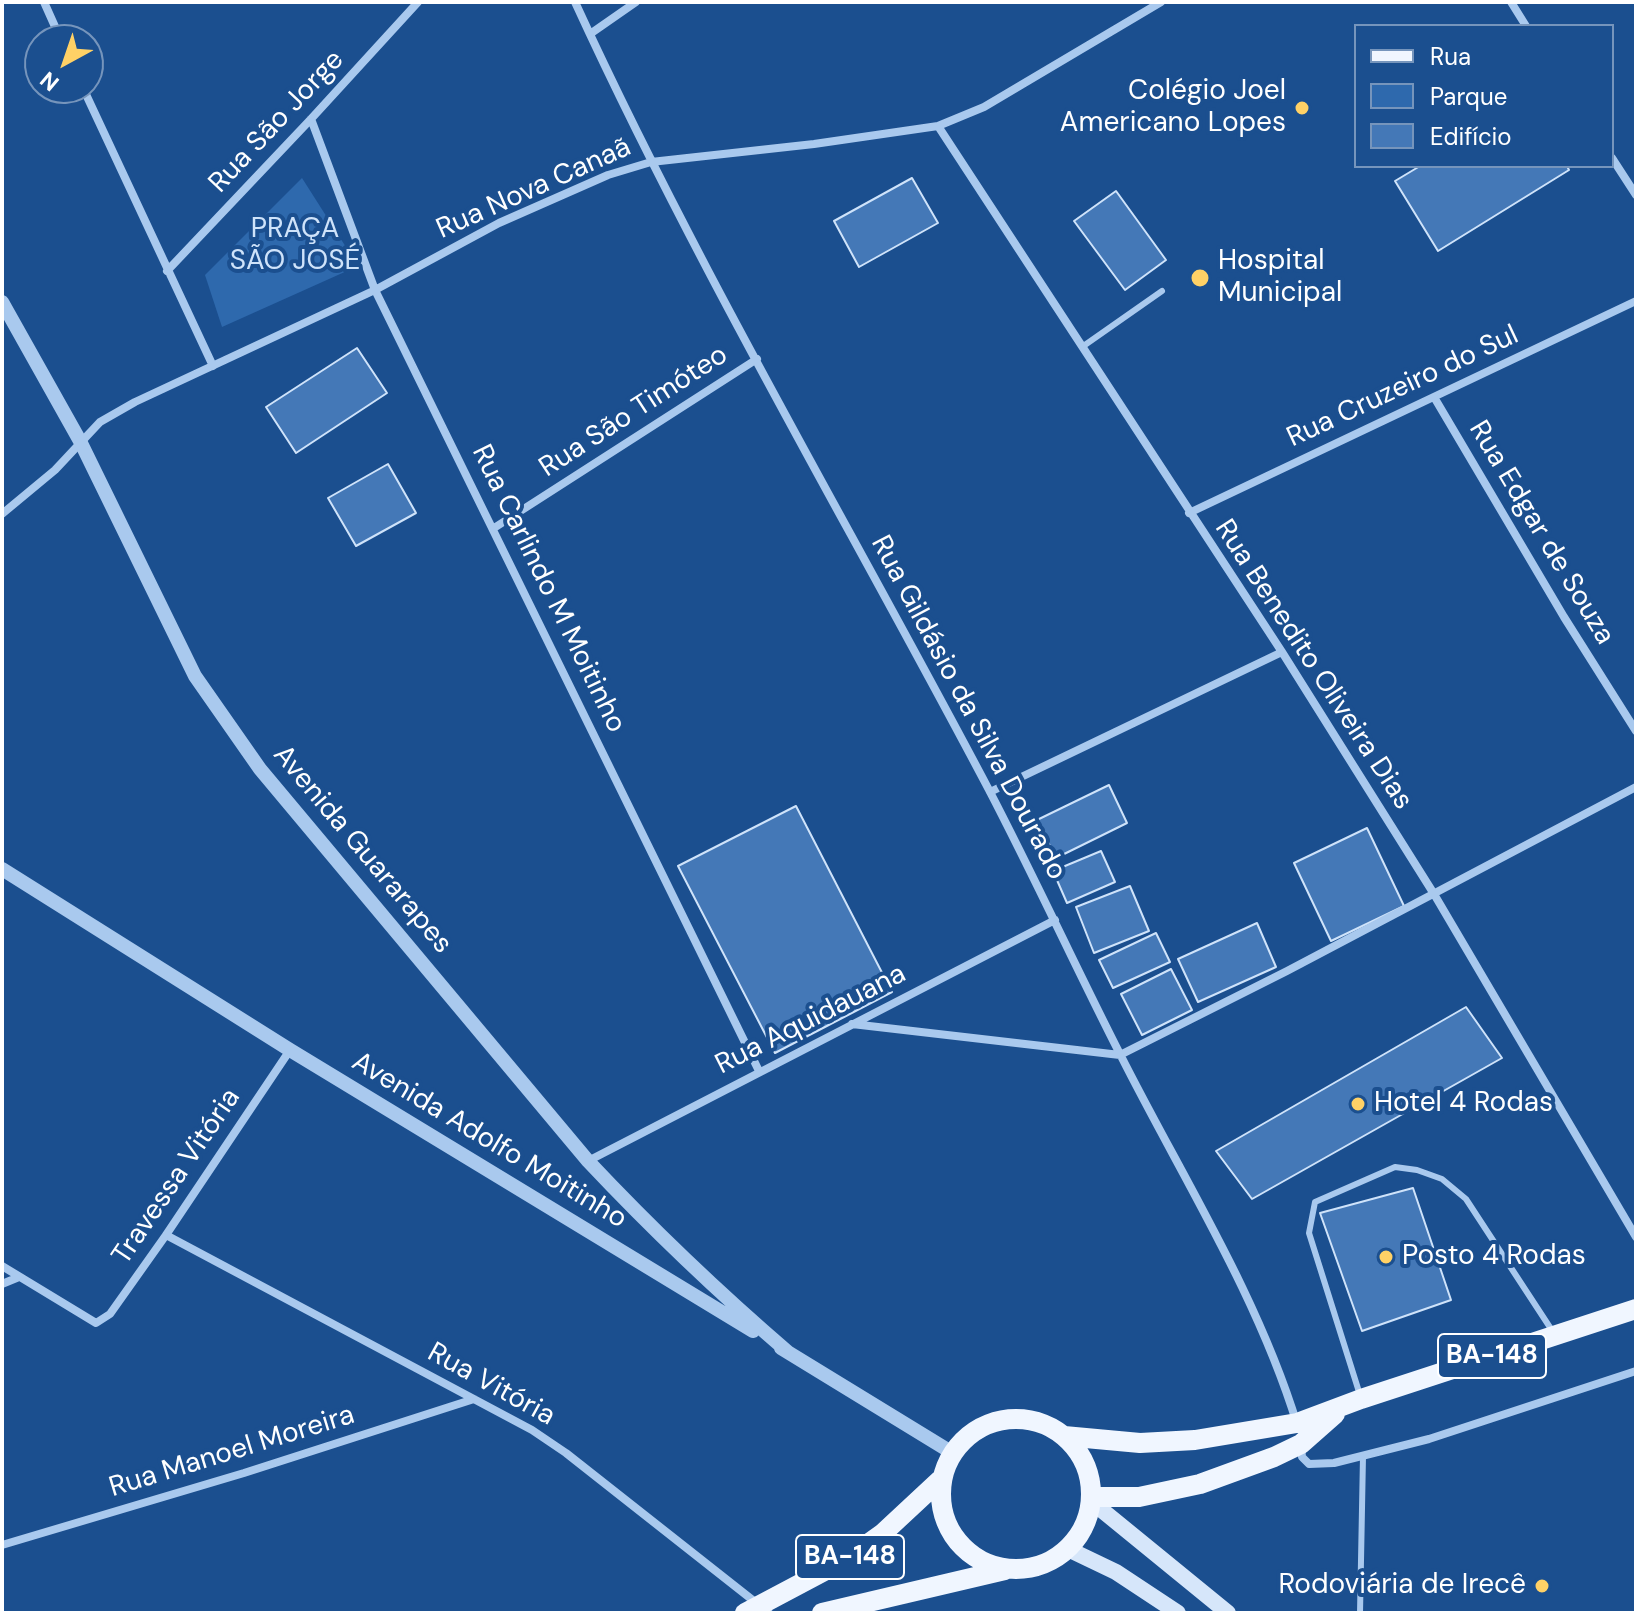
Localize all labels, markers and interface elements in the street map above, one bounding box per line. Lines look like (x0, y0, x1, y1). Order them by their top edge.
north arrow (24, 24, 104, 104)
legend (1354, 24, 1614, 168)
text: Rua (1430, 41, 1471, 72)
street label: Rua São Jorge (202, 44, 352, 200)
text: N (34, 65, 65, 98)
place label: Colégio Joel Americano Lopes (1060, 75, 1286, 141)
text: Parque (1430, 81, 1507, 112)
marker: Colégio Joel Americano Lopes (1293, 99, 1311, 117)
text: Edifício (1430, 121, 1512, 152)
street label: Rua Nova Canaã (432, 131, 636, 247)
park label: PRAÇA SÃO JOSÉ (230, 213, 360, 279)
place label: Hospital Municipal (1218, 245, 1342, 311)
marker: Hospital Municipal (1189, 267, 1211, 289)
street label: Rua Cruzeiro do Sul (1282, 319, 1524, 455)
street label: Rua São Timóteo (534, 339, 734, 485)
street label: Rua Edgar de Souza (1461, 415, 1621, 651)
street label: Rua Carlindo M Moitinho (464, 440, 632, 738)
street label: Rua Benedito Oliveira Dias (1207, 514, 1419, 816)
street label: Rua Gildásio da Silva Dourado (863, 530, 1073, 886)
street label: Avenida Guararapes (265, 739, 459, 961)
street label: Rua Aquidauana (710, 958, 912, 1082)
street label: Avenida Adolfo Moitinho (345, 1046, 633, 1236)
street label: Travessa Vitória (106, 1083, 248, 1271)
place label: Hotel 4 Rodas (1374, 1087, 1553, 1121)
marker: Hotel 4 Rodas (1349, 1095, 1367, 1113)
place label: Posto 4 Rodas (1402, 1240, 1586, 1274)
marker: Posto 4 Rodas (1377, 1248, 1395, 1266)
road number: BA-148 (1438, 1334, 1546, 1378)
street label: Rua Vitória (421, 1336, 561, 1434)
street label: Rua Manoel Moreira (105, 1399, 359, 1505)
road number: BA-148 (796, 1535, 904, 1579)
place label: Rodoviária de Irecê (1279, 1569, 1526, 1603)
marker: Rodoviária de Irecê (1533, 1577, 1551, 1595)

